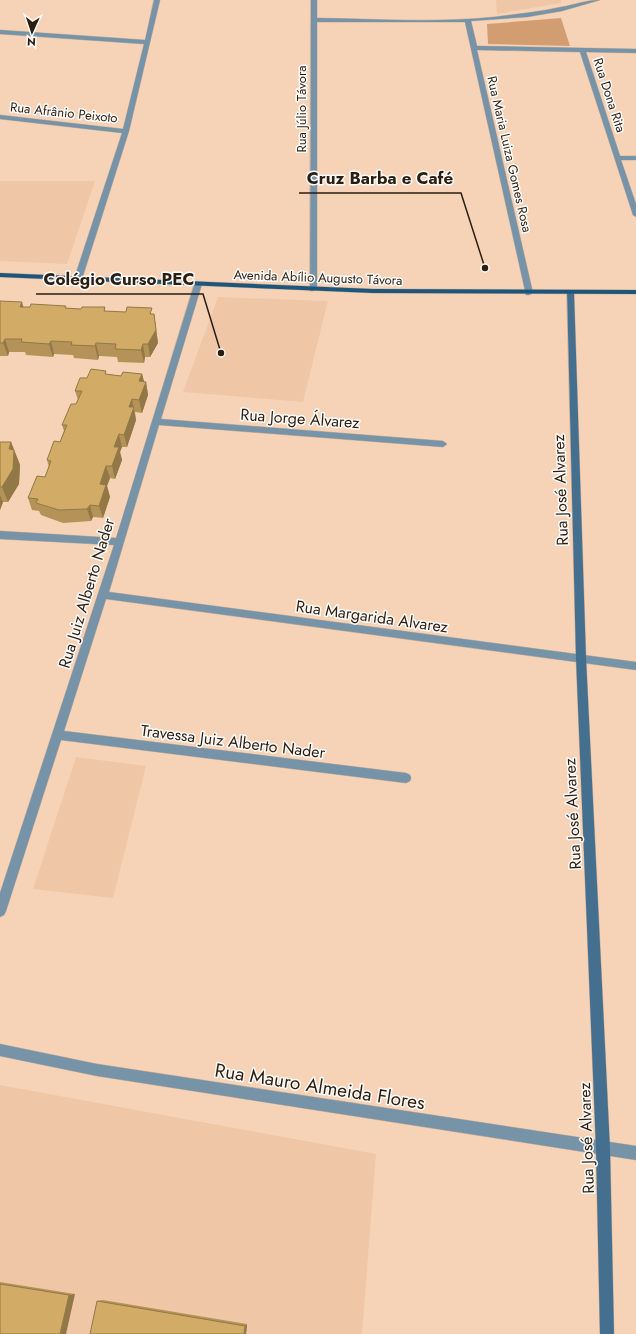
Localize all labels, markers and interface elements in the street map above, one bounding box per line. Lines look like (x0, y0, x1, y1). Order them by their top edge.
north arrow (12, 12, 52, 52)
text: N (27, 34, 36, 50)
street label: Rua Dona Rita (589, 55, 630, 135)
street label: Rua Júlio Távora (292, 65, 311, 153)
street label: Rua Maria Luiza Gomes Rosa (482, 74, 537, 234)
street label: Rua Afrânio Peixoto (9, 97, 119, 128)
callout: Cruz Barba e Café (299, 164, 461, 193)
text: Cruz Barba e Café (307, 166, 453, 190)
callout: Colégio Curso PEC (36, 265, 203, 294)
street label: Avenida Abílio Augusto Távora (233, 265, 403, 290)
text: Colégio Curso PEC (44, 267, 194, 291)
street label: Rua Jorge Álvarez (240, 403, 361, 434)
street label: Rua José Alvarez (547, 433, 574, 546)
street label: Rua Juiz Alberto Nader (53, 515, 120, 671)
street label: Rua Margarida Alvarez (294, 594, 450, 639)
street label: Travessa Juiz Alberto Nader (139, 719, 327, 764)
street label: Rua José Alvarez (558, 757, 587, 870)
street label: Rua Mauro Almeida Flores (213, 1057, 427, 1116)
street label: Rua José Alvarez (573, 1081, 600, 1194)

